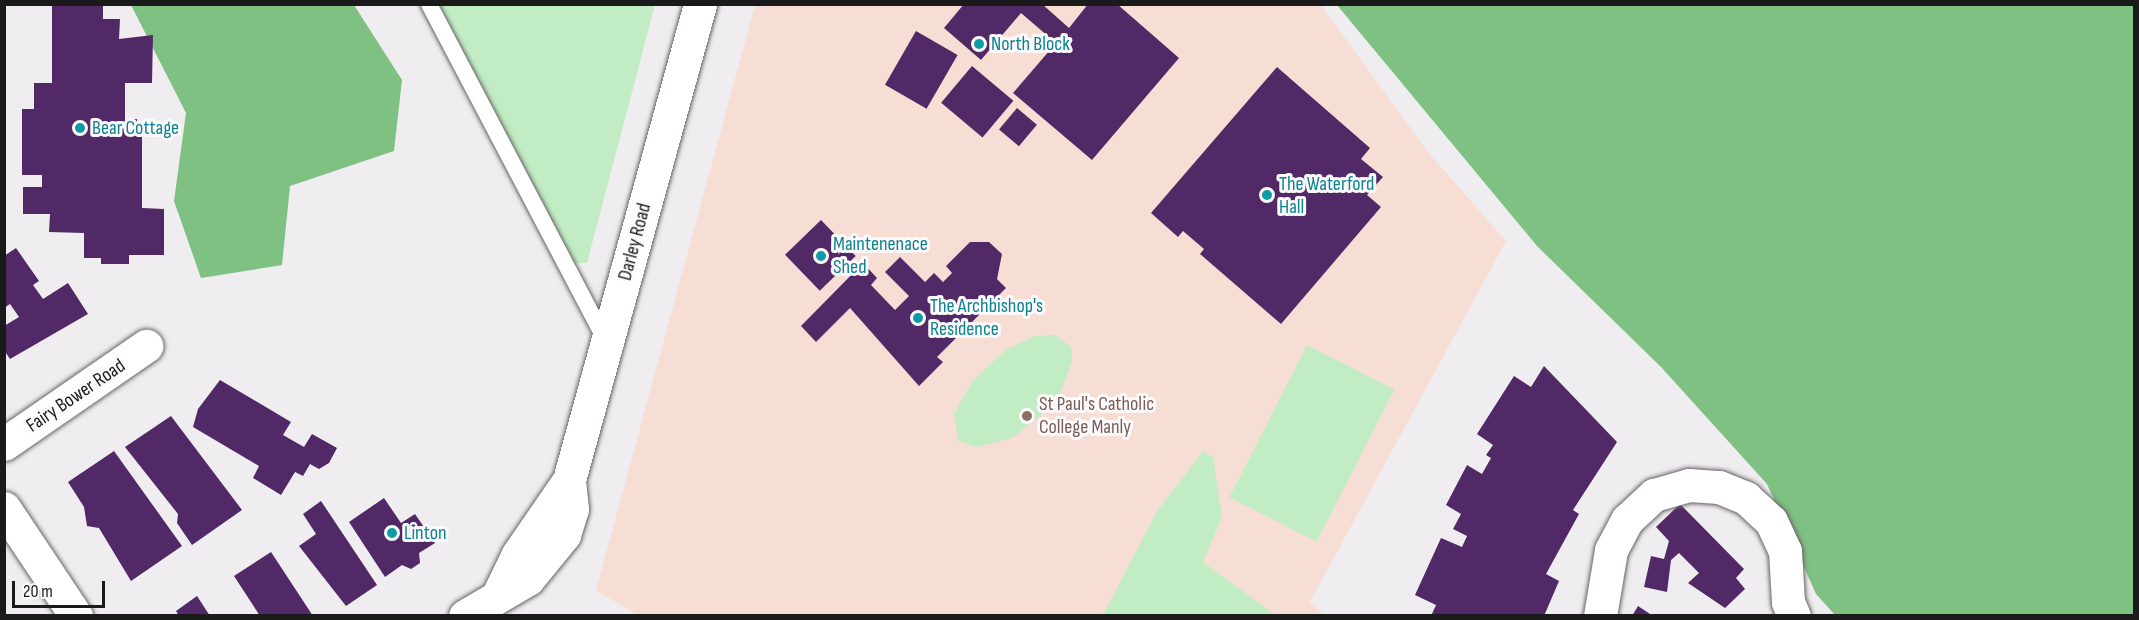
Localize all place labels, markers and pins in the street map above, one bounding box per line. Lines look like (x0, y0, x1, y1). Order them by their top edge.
place label: North Block (991, 32, 1070, 56)
marker: North Block (972, 37, 986, 51)
place label: Bear Cottage (92, 116, 179, 140)
marker: Bear Cottage (73, 121, 87, 135)
place label: The Waterford Hall (1279, 172, 1374, 219)
marker: The Waterford Hall (1260, 188, 1274, 202)
place label: Maintenenace Shed (833, 232, 928, 279)
marker: Maintenenace Shed (814, 249, 828, 263)
place label: The Archbishop's Residence (930, 294, 1043, 341)
marker: The Archbishop's Residence (911, 311, 925, 325)
place label: St Paul's Catholic College Manly (1039, 392, 1154, 439)
marker: St Paul's Catholic College Manly (1020, 409, 1034, 423)
place label: Linton (404, 521, 447, 545)
marker: Linton (385, 526, 399, 540)

